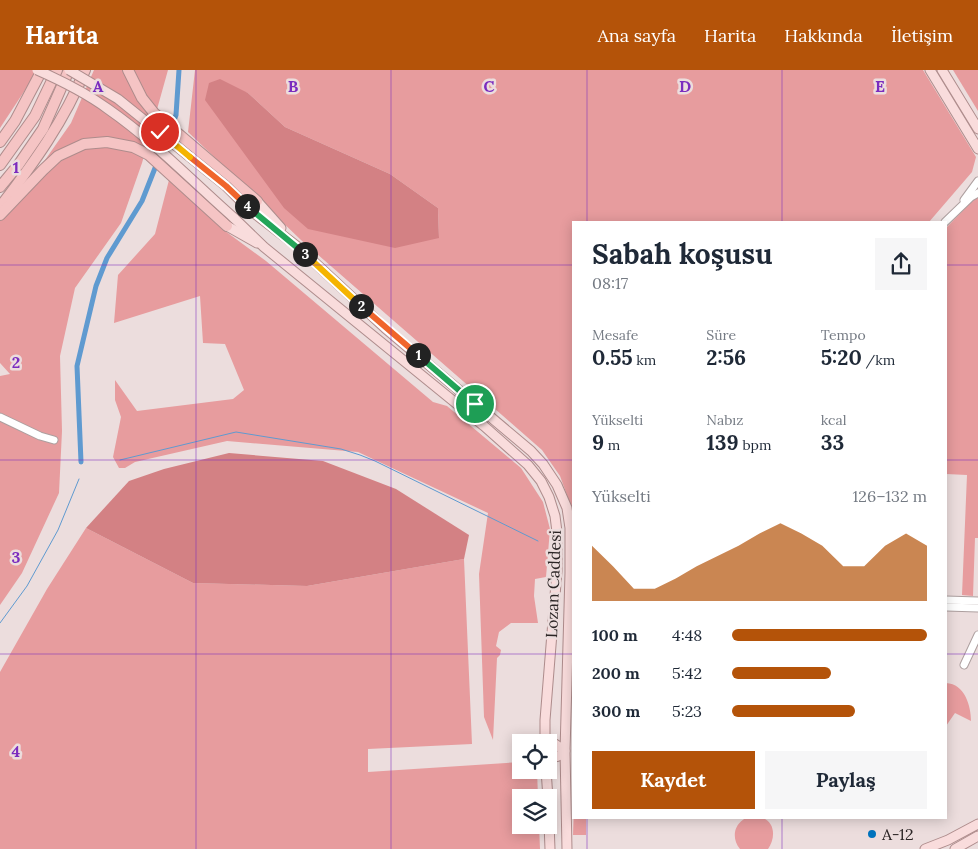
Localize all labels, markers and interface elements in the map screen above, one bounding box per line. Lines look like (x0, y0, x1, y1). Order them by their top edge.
text: Harita (25, 20, 99, 51)
text: Ana sayfa (598, 24, 676, 47)
text: Harita (704, 24, 756, 47)
text: Hakkında (784, 24, 863, 47)
text: İletişim (891, 24, 953, 47)
text: A (93, 76, 104, 96)
text: B (288, 76, 299, 96)
text: C (483, 76, 495, 96)
text: D (679, 76, 691, 96)
text: E (875, 76, 885, 96)
pin (139, 111, 181, 153)
icon: check (146, 118, 174, 146)
text: 1 (13, 157, 19, 177)
pin: 4 (234, 194, 260, 218)
text: 4 (244, 197, 251, 215)
text: Sabah koşusu (592, 236, 772, 272)
button: share (875, 238, 927, 290)
pin: 3 (292, 242, 318, 266)
text: 3 (302, 245, 309, 263)
text: 08:17 (592, 273, 628, 293)
pin: 2 (348, 294, 374, 318)
text: 2 (358, 297, 365, 315)
text: Mesafe (592, 326, 638, 344)
text: Süre (706, 326, 736, 344)
text: Tempo (821, 326, 866, 344)
pin: 1 (406, 342, 430, 368)
text: 0.55 (592, 344, 633, 371)
text: 2:56 (706, 344, 746, 371)
text: 5:20 (821, 344, 862, 371)
text: 1 (416, 346, 421, 364)
text: km (633, 351, 656, 369)
text: /km (862, 351, 895, 369)
text: 2 (12, 352, 20, 372)
pin (454, 383, 496, 425)
icon: arrive (461, 390, 489, 418)
text: Yükselti (592, 411, 643, 429)
text: Nabız (706, 411, 743, 429)
text: kcal (821, 411, 847, 429)
text: 9 (592, 429, 604, 456)
text: 139 (706, 429, 739, 456)
text: 33 (821, 429, 844, 456)
text: m (604, 436, 620, 454)
text: bpm (739, 436, 771, 454)
text: Yükselti (592, 486, 651, 506)
text: 126–132 m (852, 486, 927, 506)
street label: Lozan Caddesi (541, 530, 565, 638)
text: 3 (12, 547, 21, 567)
text: 100 m (592, 625, 638, 645)
text: 4:48 (672, 625, 702, 645)
text: 200 m (592, 663, 640, 683)
text: 5:42 (672, 663, 702, 683)
text: 300 m (592, 701, 640, 721)
text: 5:23 (672, 701, 702, 721)
map controls (512, 734, 557, 834)
button: locate (512, 734, 557, 779)
text: 4 (12, 741, 21, 761)
button: Kaydet (592, 751, 755, 809)
button: Paylaş (765, 751, 927, 809)
button: layers (512, 789, 557, 834)
place label: A-12 (881, 824, 914, 844)
marker: A-12 (866, 828, 878, 840)

